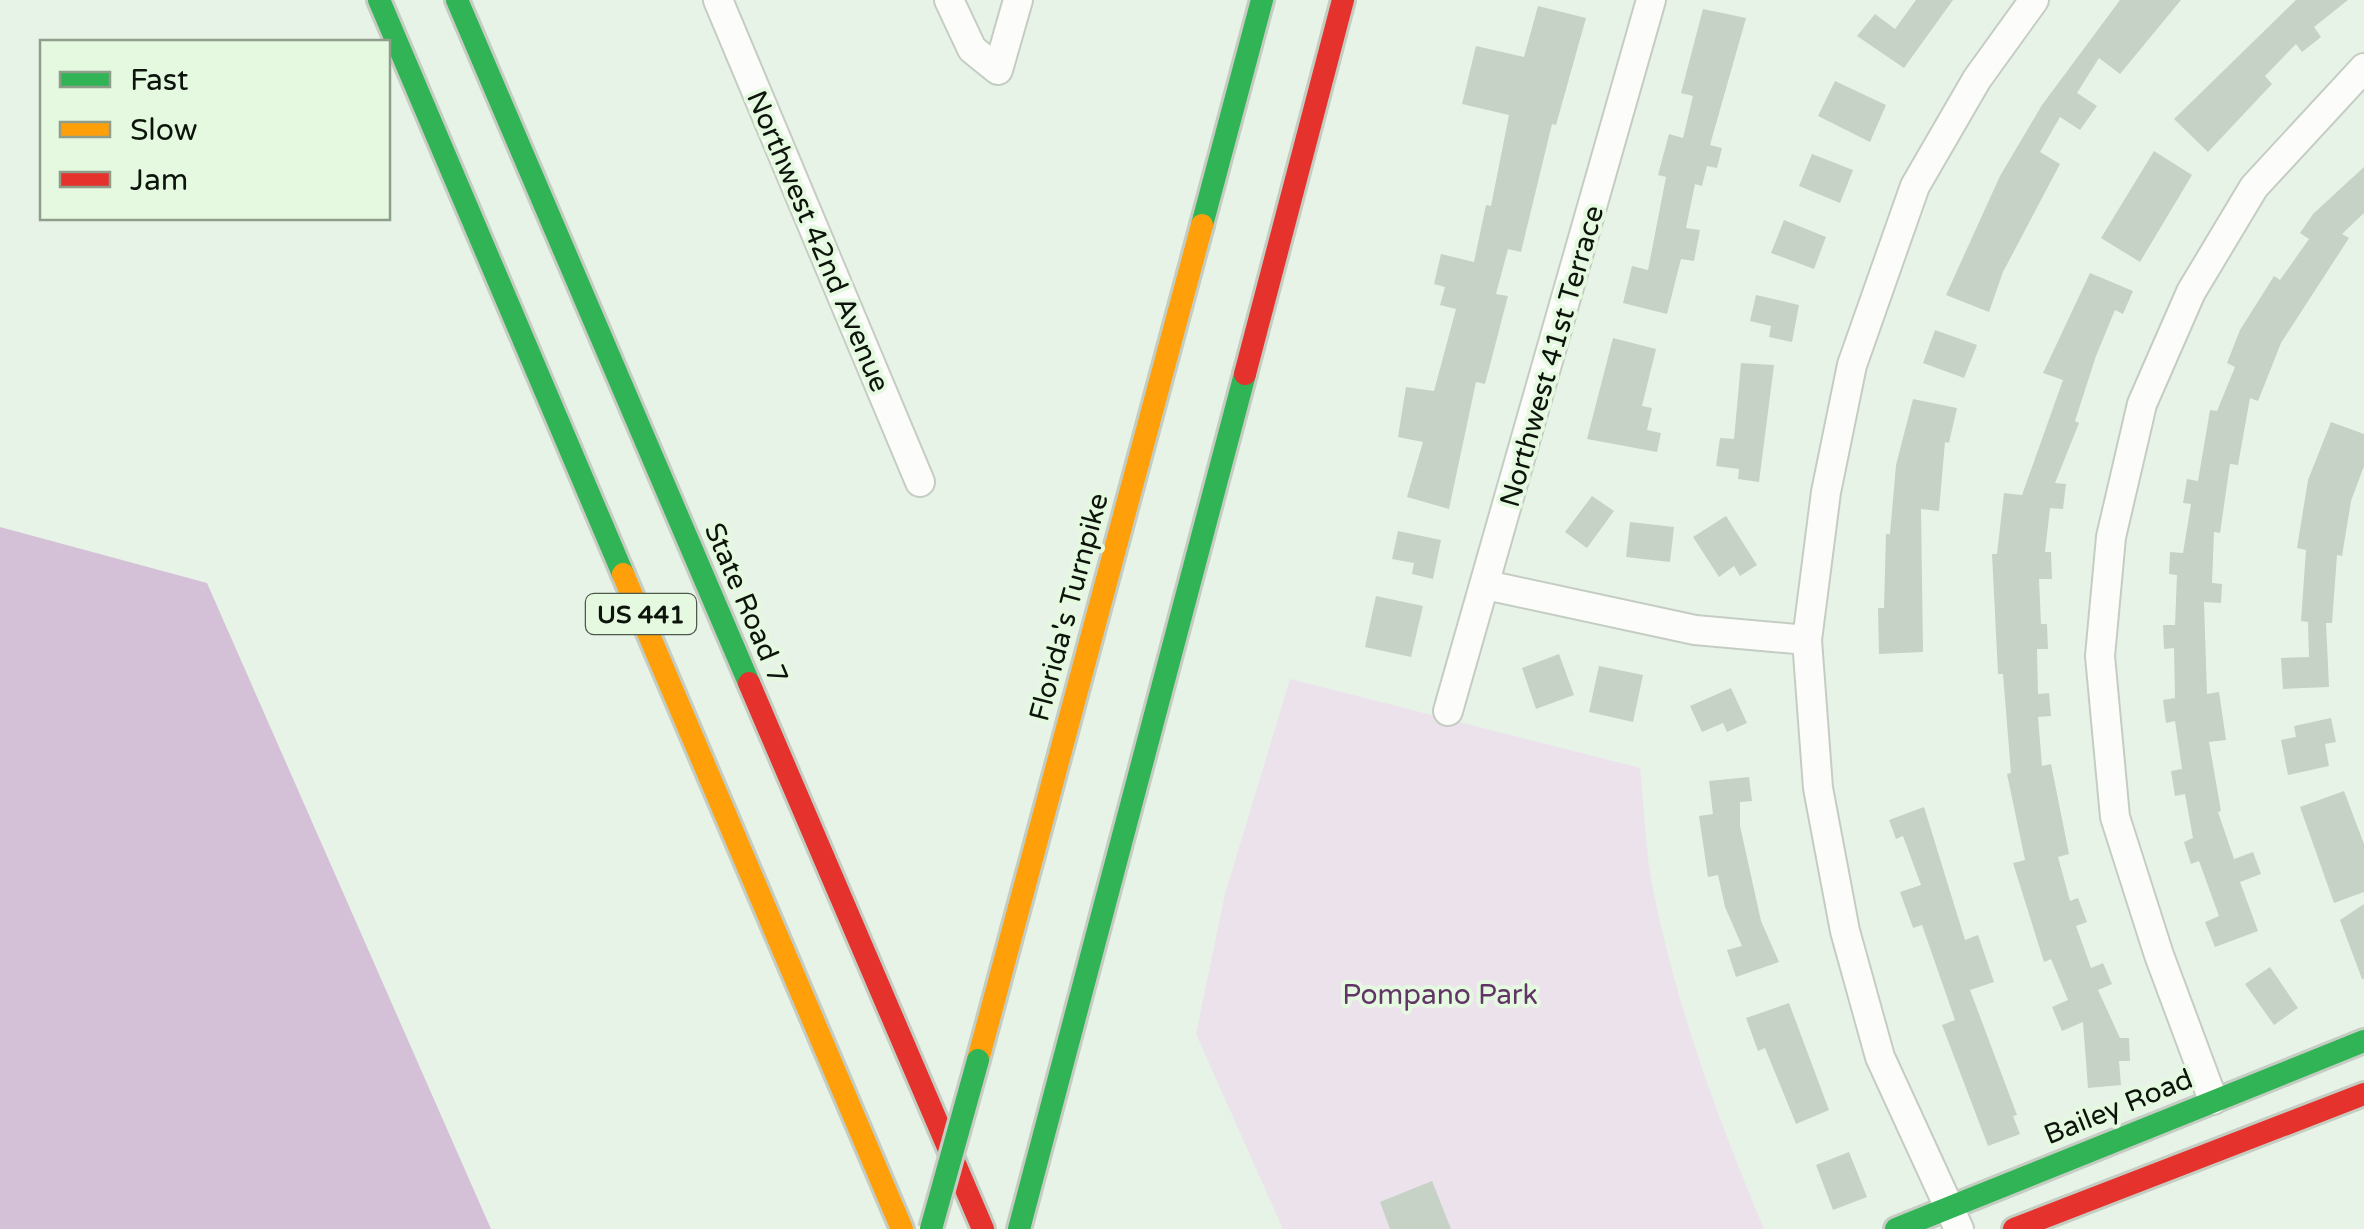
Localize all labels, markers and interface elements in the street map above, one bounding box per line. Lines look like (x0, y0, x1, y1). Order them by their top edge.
legend (40, 40, 390, 220)
text: Fast (130, 62, 189, 99)
street label: Northwest 42nd Avenue (739, 86, 897, 397)
text: Slow (130, 112, 198, 149)
text: Jam (130, 162, 188, 199)
street label: Northwest 41st Terrace (1493, 202, 1611, 511)
street label: Florida's Turnpike (1022, 490, 1116, 725)
street label: State Road 7 (697, 518, 795, 689)
road number: US 441 (586, 594, 696, 634)
park label: Pompano Park (1342, 978, 1538, 1012)
street label: Bailey Road (2039, 1062, 2198, 1152)

